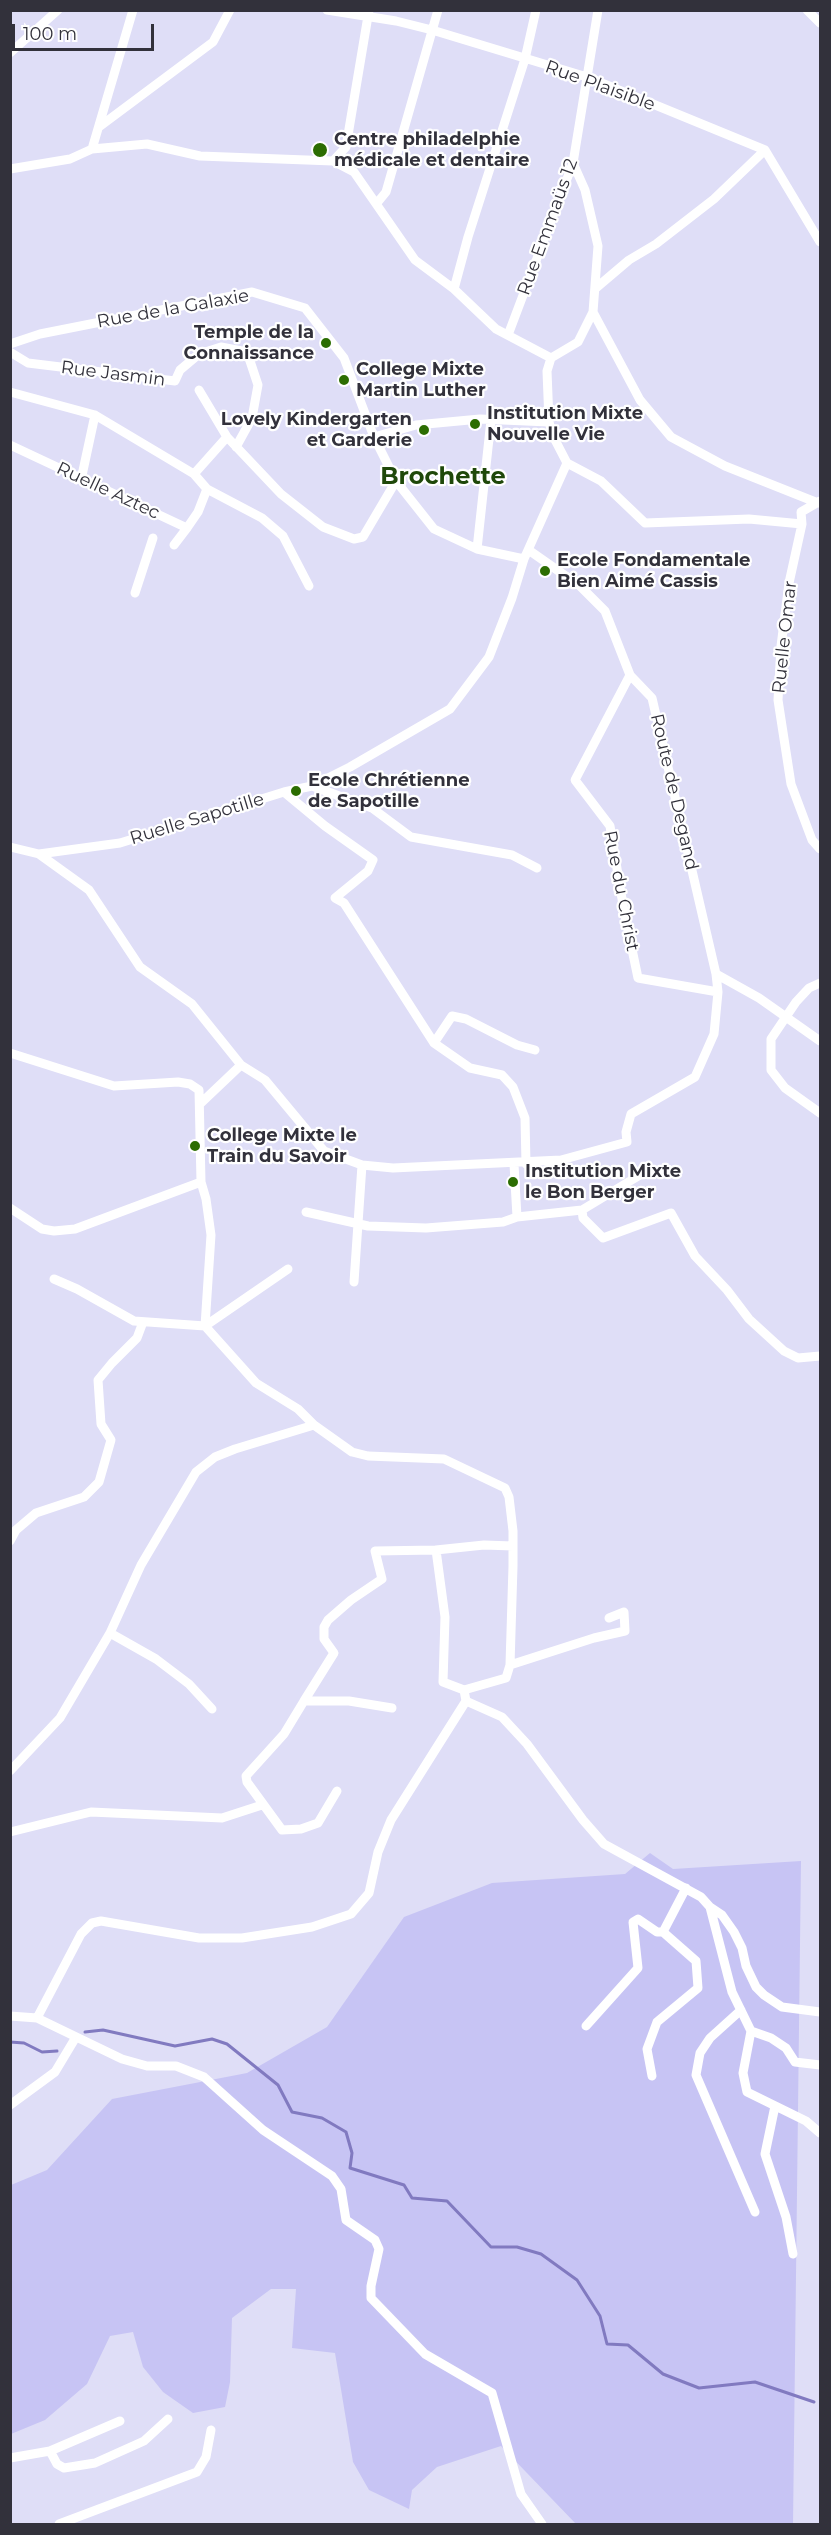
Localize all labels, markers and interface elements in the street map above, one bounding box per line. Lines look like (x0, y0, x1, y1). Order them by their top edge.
scale bar (15, 12, 158, 50)
text: 100 m (23, 23, 77, 45)
street label: Rue Plaisible (542, 56, 658, 116)
place label: Centre philadelphie médicale et dentaire (334, 129, 529, 172)
marker: Centre philadelphie médicale et dentaire (311, 141, 329, 159)
street label: Rue Emmaüs 12 (513, 156, 583, 298)
street label: Rue de la Galaxie (95, 285, 251, 333)
place label: Temple de la Connaissance (184, 322, 314, 364)
marker: Temple de la Connaissance (319, 336, 333, 350)
street label: Rue Jasmin (59, 357, 167, 391)
place label: College Mixte Martin Luther (356, 359, 486, 401)
marker: College Mixte Martin Luther (337, 373, 351, 387)
place label: Institution Mixte Nouvelle Vie (487, 403, 643, 446)
place label: Lovely Kindergarten et Garderie (221, 409, 412, 452)
marker: Institution Mixte Nouvelle Vie (468, 417, 482, 431)
marker: Lovely Kindergarten et Garderie (417, 423, 431, 437)
street label: Ruelle Aztec (53, 458, 163, 524)
district label: Brochette (380, 463, 506, 491)
place label: Ecole Fondamentale Bien Aimé Cassis (557, 550, 750, 592)
marker: Ecole Fondamentale Bien Aimé Cassis (538, 564, 552, 578)
street label: Ruelle Omar (768, 580, 802, 694)
street label: Route de Degand (646, 712, 702, 872)
place label: Ecole Chrétienne de Sapotille (308, 770, 470, 812)
marker: Ecole Chrétienne de Sapotille (289, 784, 303, 798)
street label: Ruelle Sapotille (127, 788, 267, 850)
street label: Rue du Christ (599, 829, 643, 953)
place label: College Mixte le Train du Savoir (207, 1125, 357, 1168)
marker: College Mixte le Train du Savoir (188, 1139, 202, 1153)
place label: Institution Mixte le Bon Berger (525, 1161, 681, 1204)
marker: Institution Mixte le Bon Berger (506, 1175, 520, 1189)

